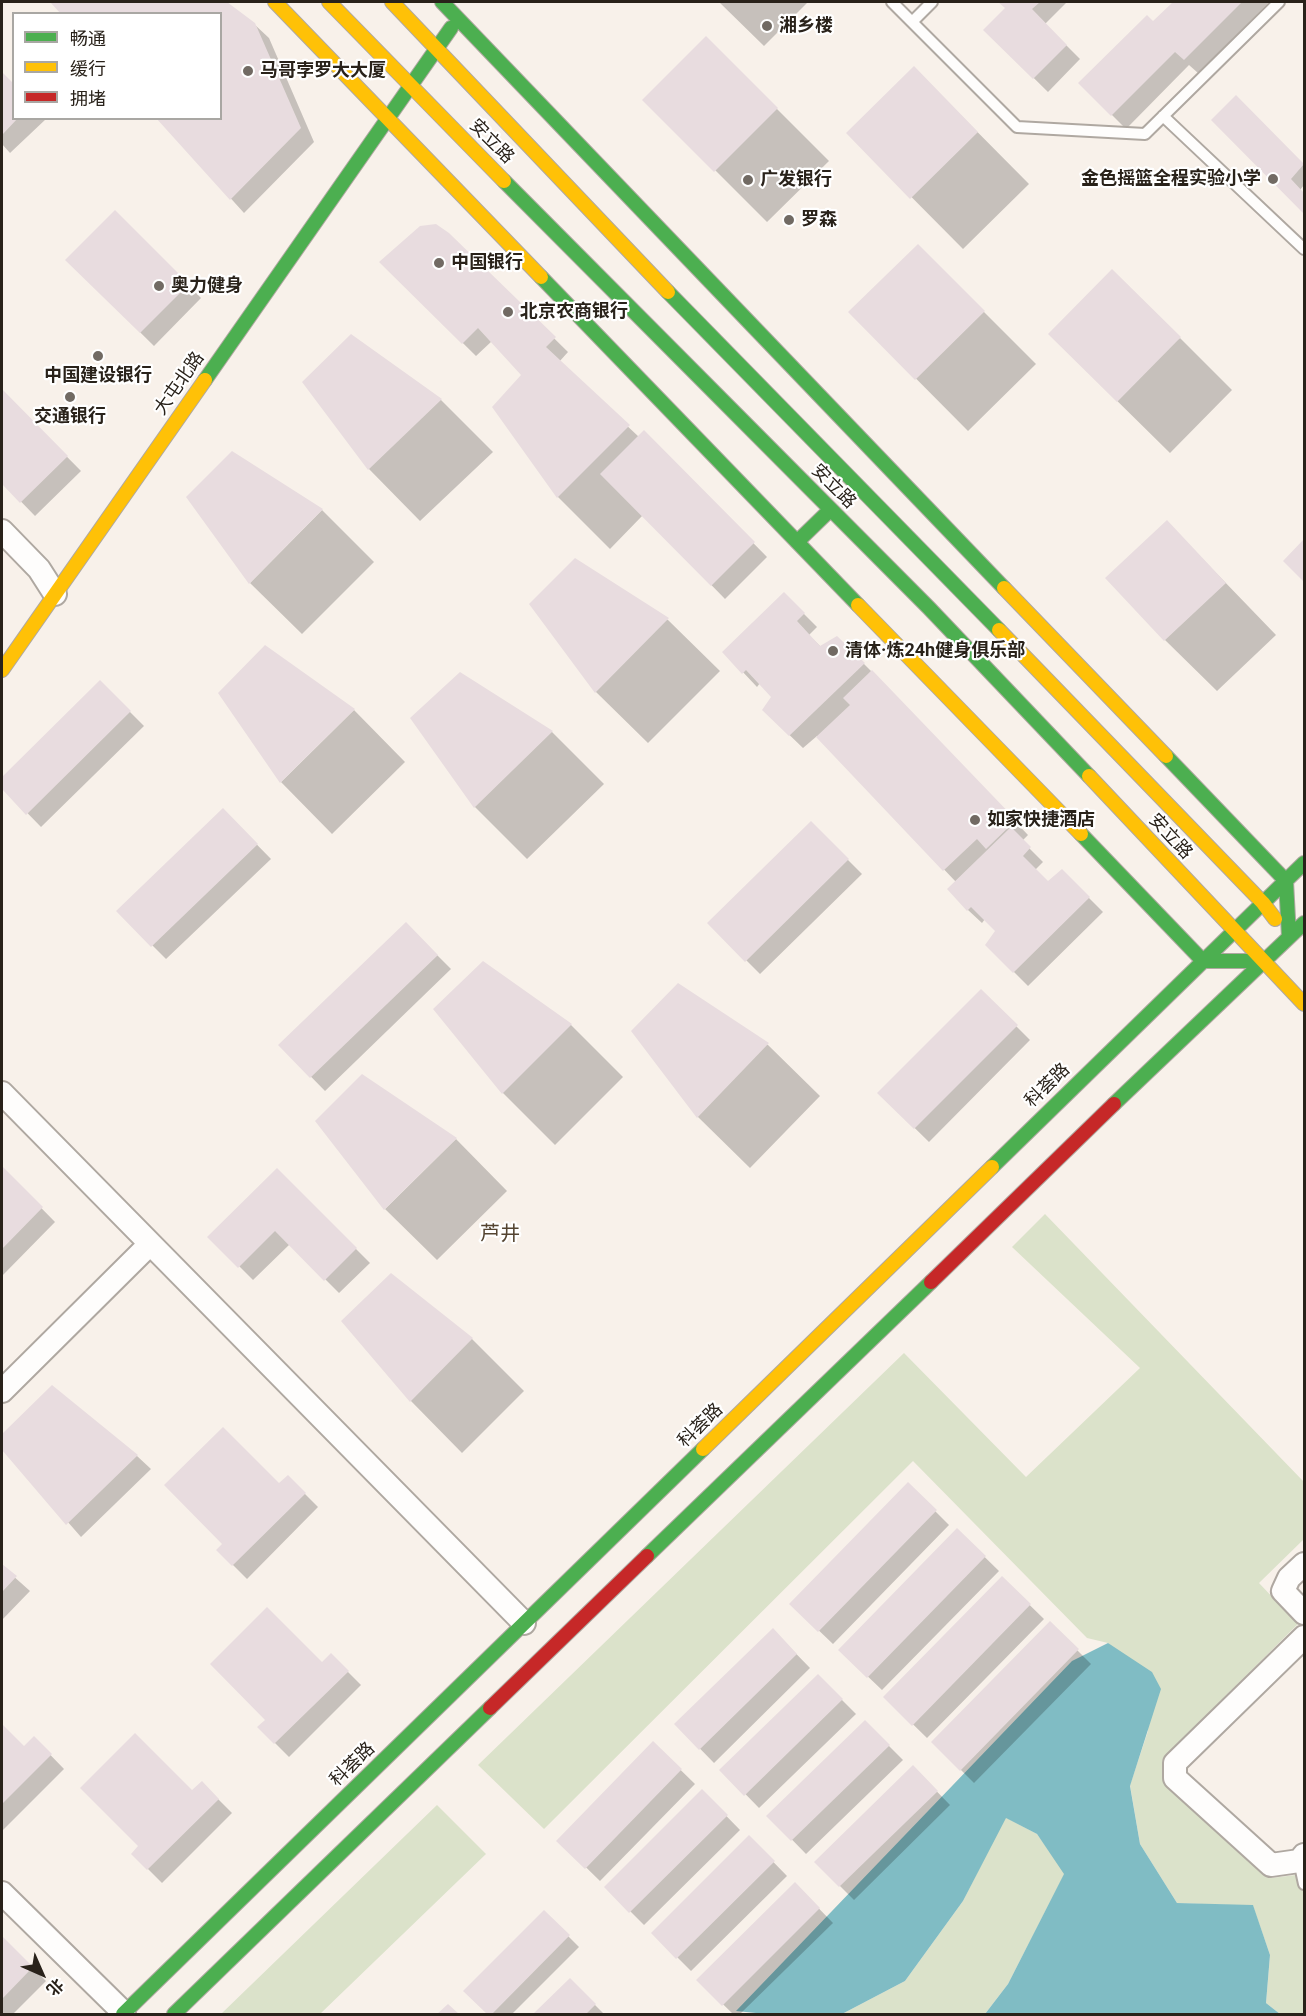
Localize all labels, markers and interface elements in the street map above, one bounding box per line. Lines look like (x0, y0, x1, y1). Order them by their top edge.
legend (12, 12, 222, 120)
place label: 湘乡楼 (779, 15, 833, 37)
marker: 湘乡楼 (760, 19, 774, 33)
text: 畅通 (70, 28, 106, 49)
text: 缓行 (70, 58, 106, 79)
place label: 马哥孛罗大大厦 (260, 60, 386, 82)
marker: 马哥孛罗大大厦 (241, 64, 255, 78)
text: 拥堵 (70, 88, 106, 109)
street label: 安立路 (464, 115, 518, 169)
place label: 金色摇篮全程实验小学 (1081, 168, 1261, 190)
place label: 广发银行 (760, 169, 832, 191)
marker: 金色摇篮全程实验小学 (1266, 172, 1280, 186)
marker: 广发银行 (741, 173, 755, 187)
place label: 罗森 (801, 209, 837, 231)
marker: 罗森 (782, 213, 796, 227)
place label: 中国银行 (451, 252, 523, 274)
marker: 中国银行 (432, 256, 446, 270)
place label: 奥力健身 (171, 275, 243, 297)
marker: 奥力健身 (152, 279, 166, 293)
place label: 北京农商银行 (520, 301, 628, 323)
marker: 北京农商银行 (501, 305, 515, 319)
street label: 大屯北路 (151, 348, 209, 420)
marker: 中国建设银行 (91, 349, 105, 363)
place label: 中国建设银行 (44, 365, 152, 387)
marker: 交通银行 (63, 390, 77, 404)
place label: 交通银行 (34, 406, 106, 428)
street label: 安立路 (806, 460, 860, 514)
place label: 清体·炼24h健身俱乐部 (845, 640, 1025, 662)
marker: 清体·炼24h健身俱乐部 (826, 644, 840, 658)
place label: 如家快捷酒店 (987, 809, 1095, 831)
street label: 安立路 (1144, 810, 1196, 864)
marker: 如家快捷酒店 (968, 813, 982, 827)
street label: 科荟路 (1021, 1059, 1075, 1113)
district label: 芦井 (480, 1223, 520, 1247)
street label: 科荟路 (674, 1399, 728, 1453)
street label: 科荟路 (326, 1738, 380, 1792)
north arrow (12, 1944, 72, 2004)
text: 北 (43, 1975, 67, 1999)

